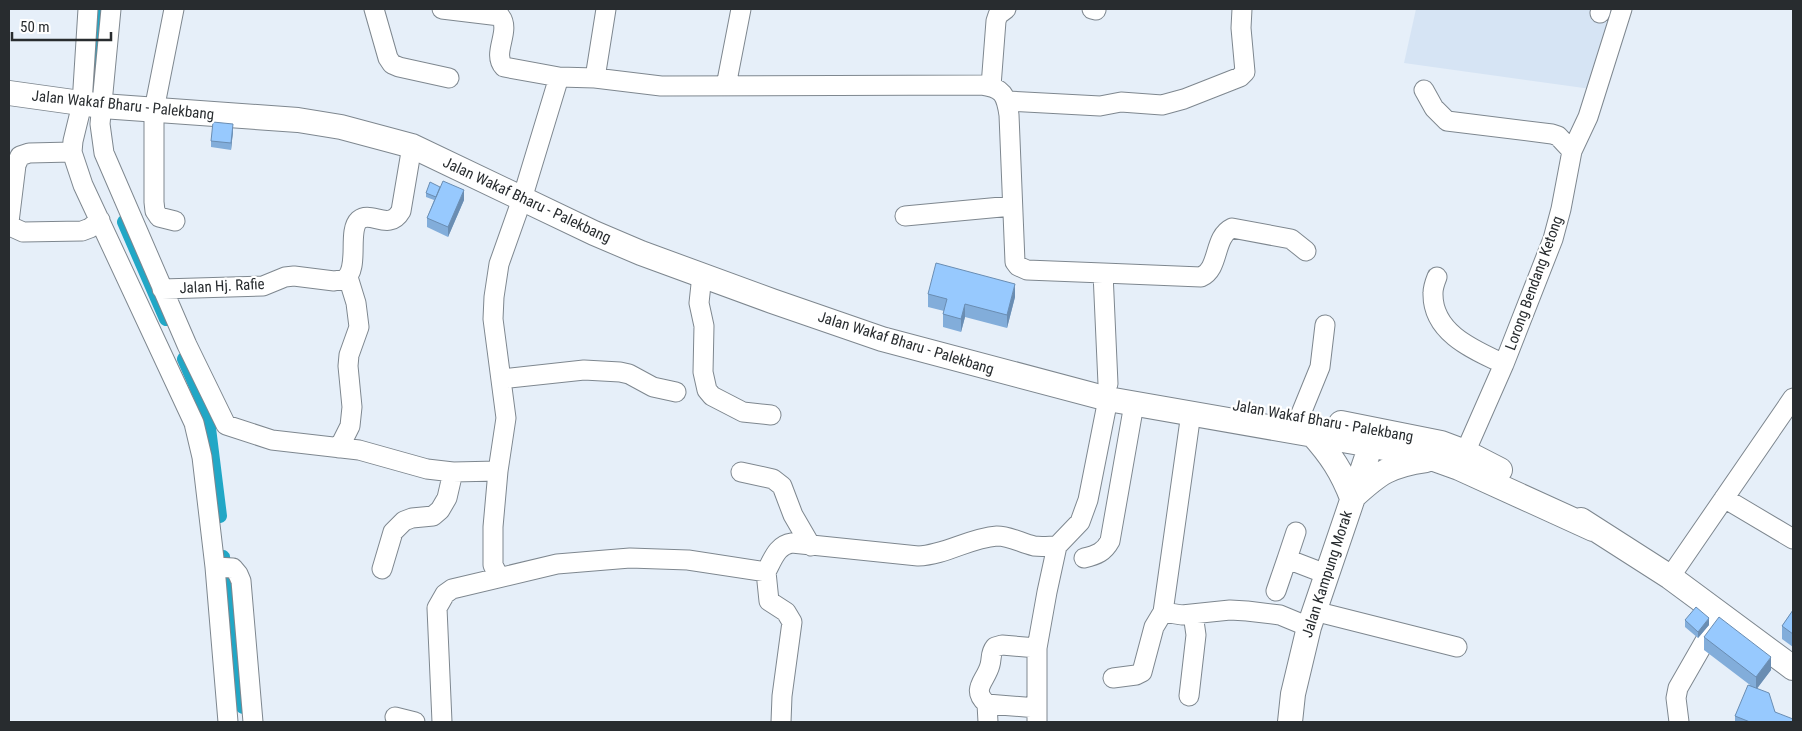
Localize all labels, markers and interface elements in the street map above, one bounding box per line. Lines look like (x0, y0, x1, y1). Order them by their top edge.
scale bar (12, 10, 111, 42)
text: 50 m (20, 18, 50, 36)
street label: Jalan Wakaf Bharu - Palekbang (31, 86, 215, 124)
street label: Jalan Wakaf Bharu - Palekbang (440, 153, 614, 247)
street label: Lorong Bendang Ketong (1501, 213, 1567, 353)
street label: Jalan Hj. Rafie (179, 275, 265, 297)
street label: Jalan Wakaf Bharu - Palekbang (816, 308, 996, 378)
street label: Jalan Wakaf Bharu - Palekbang (1231, 396, 1415, 446)
street label: Jalan Kampung Morak (1298, 508, 1356, 640)

